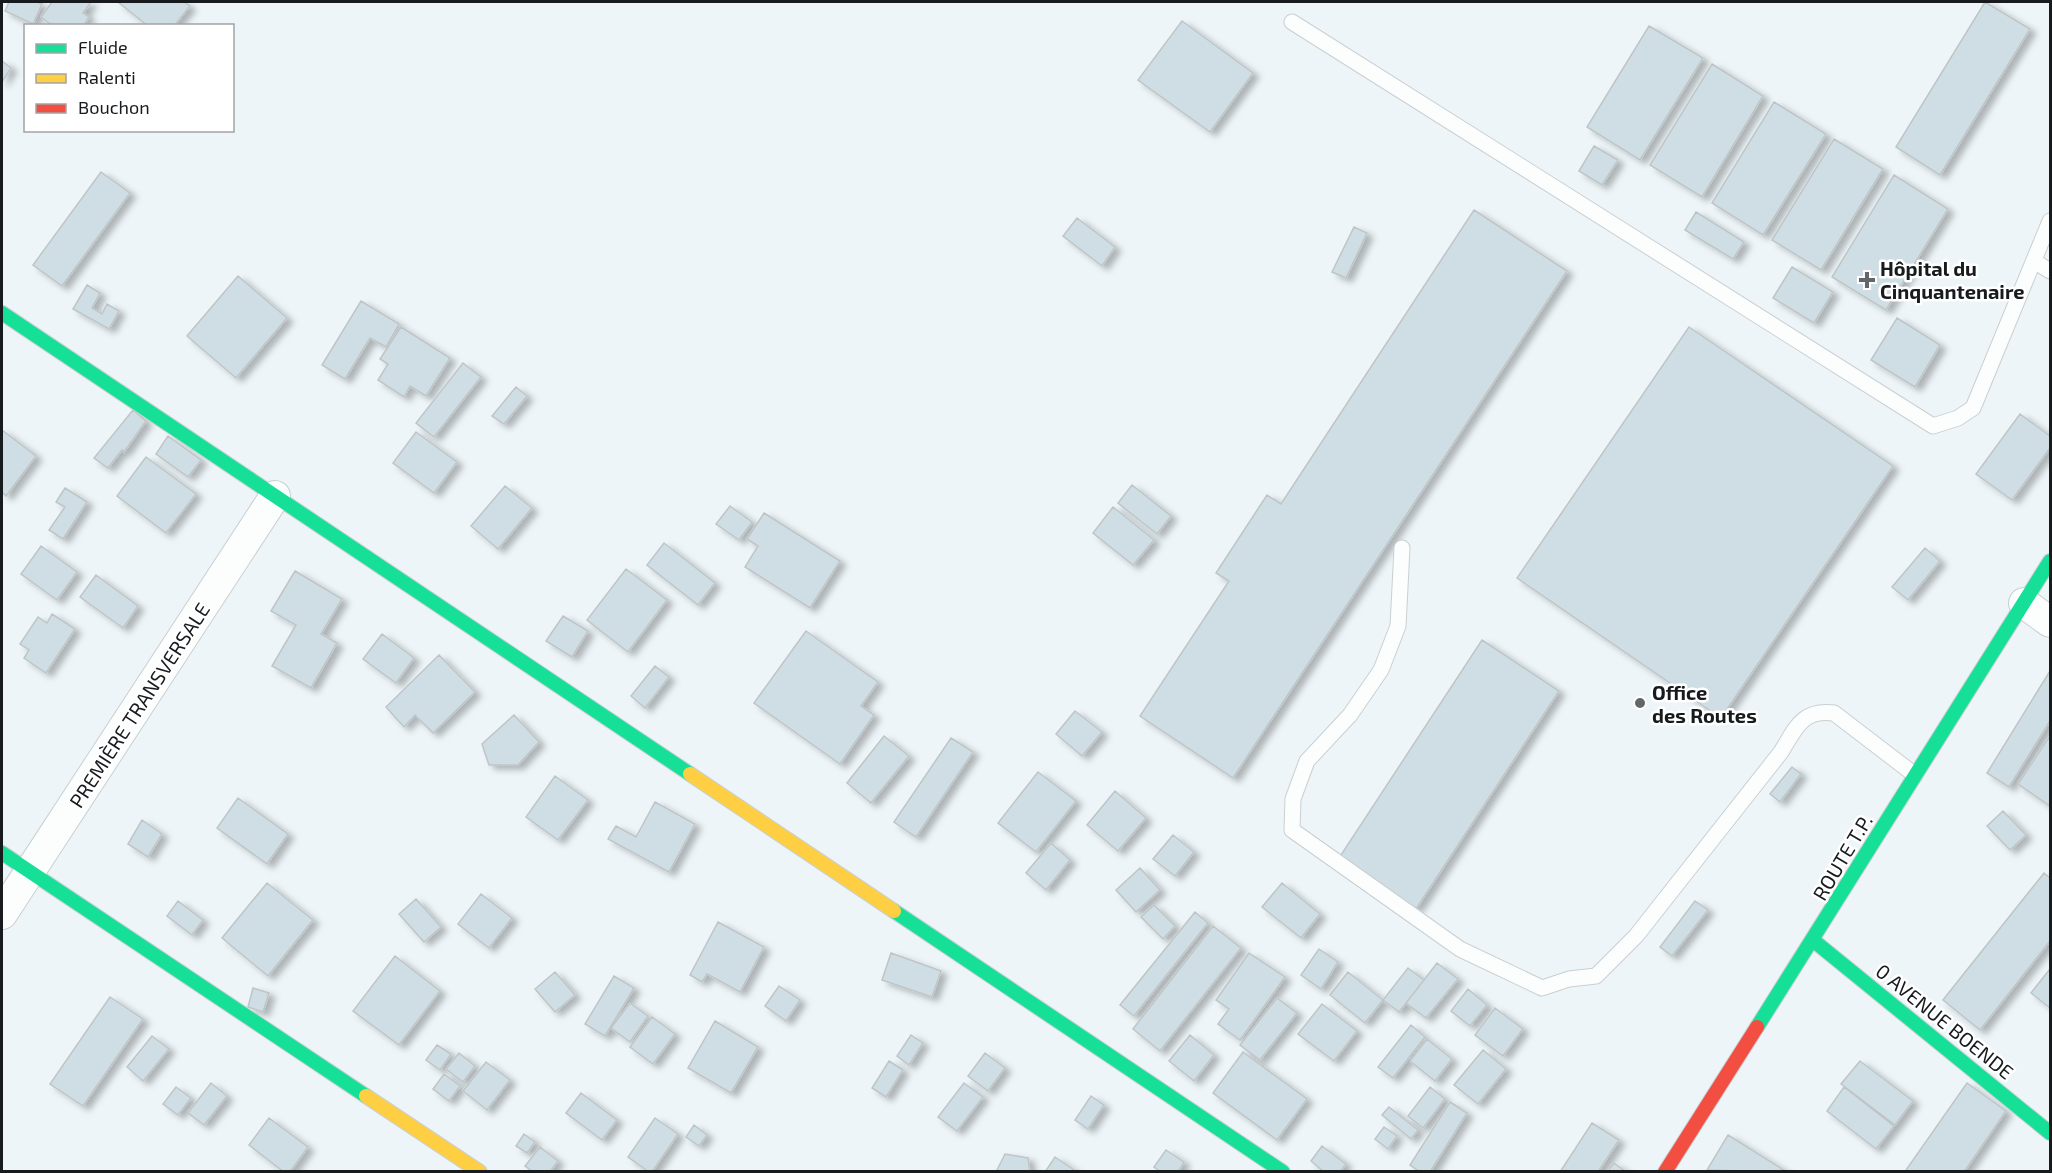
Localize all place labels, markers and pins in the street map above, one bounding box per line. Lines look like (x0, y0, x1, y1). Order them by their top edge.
place label: Hôpital du Cinquantenaire (1880, 256, 2025, 303)
marker: Hôpital du Cinquantenaire (1858, 271, 1876, 289)
place label: Office des Routes (1652, 680, 1757, 727)
marker: Office des Routes (1633, 696, 1647, 710)

